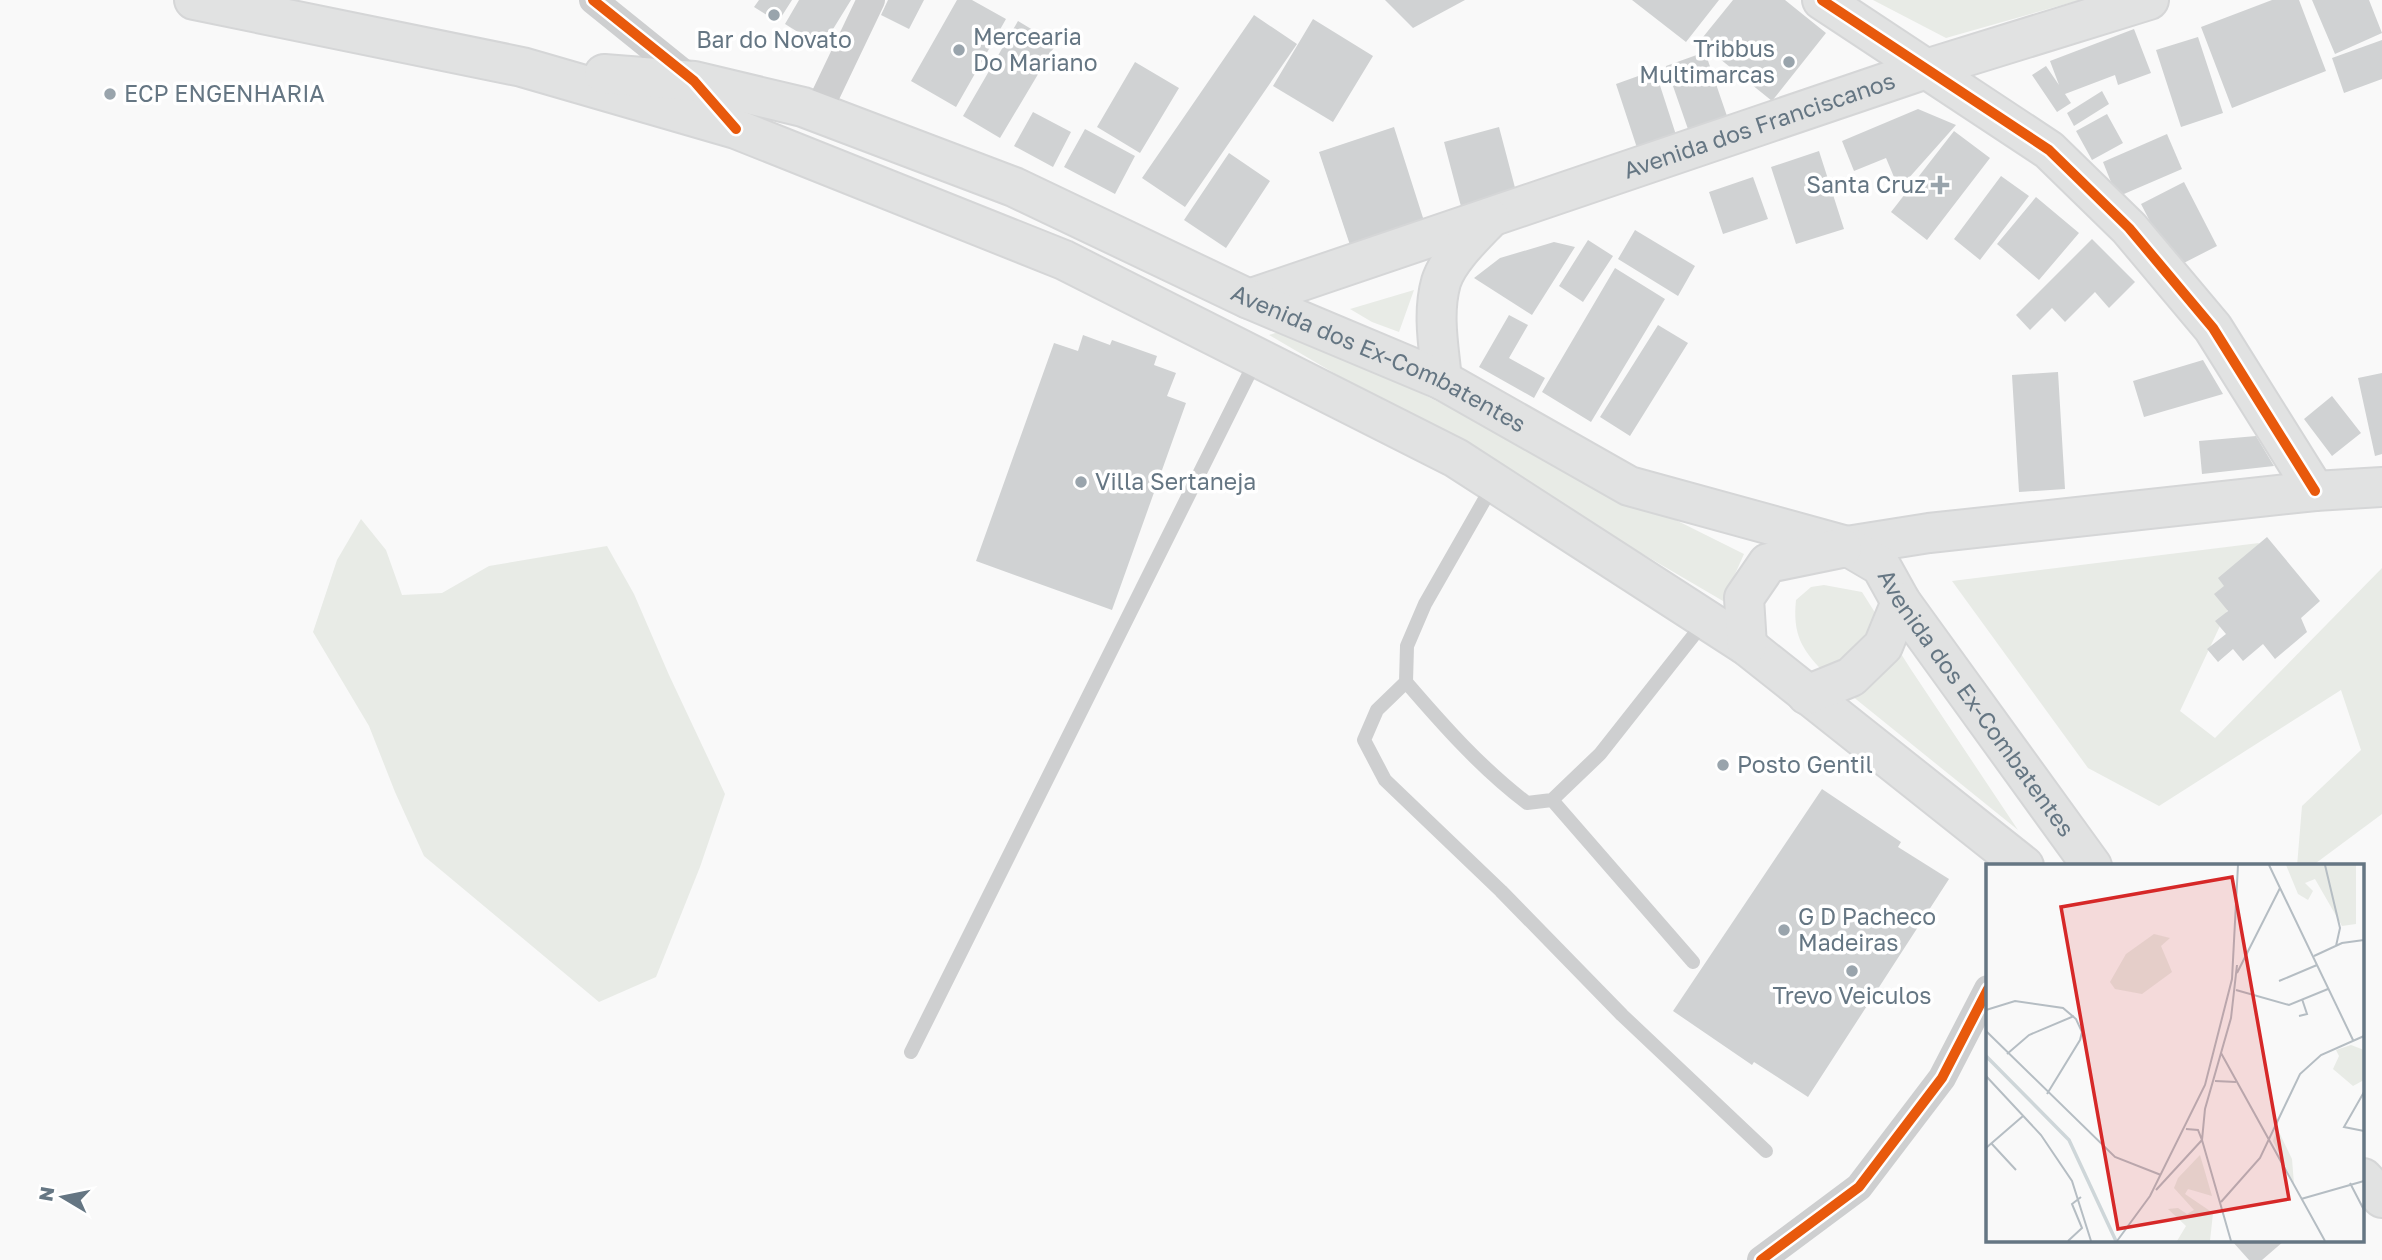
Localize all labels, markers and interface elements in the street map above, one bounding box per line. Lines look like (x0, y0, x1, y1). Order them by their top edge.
marker: Bar do Novato (766, 7, 782, 23)
place label: Mercearia Do Mariano (973, 22, 1098, 76)
place label: Bar do Novato (696, 25, 852, 53)
place label: Tribbus Multimarcas (1639, 34, 1775, 88)
marker: Mercearia Do Mariano (951, 42, 967, 58)
marker: Tribbus Multimarcas (1781, 54, 1797, 70)
street label: Avenida dos Franciscanos (1620, 66, 1899, 184)
place label: ECP ENGENHARIA (124, 79, 325, 107)
marker: ECP ENGENHARIA (102, 86, 118, 102)
place label: Santa Cruz (1806, 170, 1926, 198)
marker: Santa Cruz (1932, 177, 1948, 193)
street label: Avenida dos Ex-Combatentes (1227, 278, 1531, 438)
place label: Villa Sertaneja (1095, 467, 1256, 495)
marker: Villa Sertaneja (1073, 474, 1089, 490)
street label: Avenida dos Ex-Combatentes (1873, 564, 2081, 842)
place label: Posto Gentil (1737, 750, 1873, 778)
marker: Posto Gentil (1715, 757, 1731, 773)
inset map (1986, 864, 2364, 1242)
place label: G D Pacheco Madeiras (1798, 902, 1936, 956)
marker: G D Pacheco Madeiras (1776, 922, 1792, 938)
marker: Trevo Veiculos (1844, 963, 1860, 979)
place label: Trevo Veiculos (1773, 981, 1931, 1009)
north arrow (28, 1162, 98, 1232)
text: N (33, 1185, 58, 1203)

